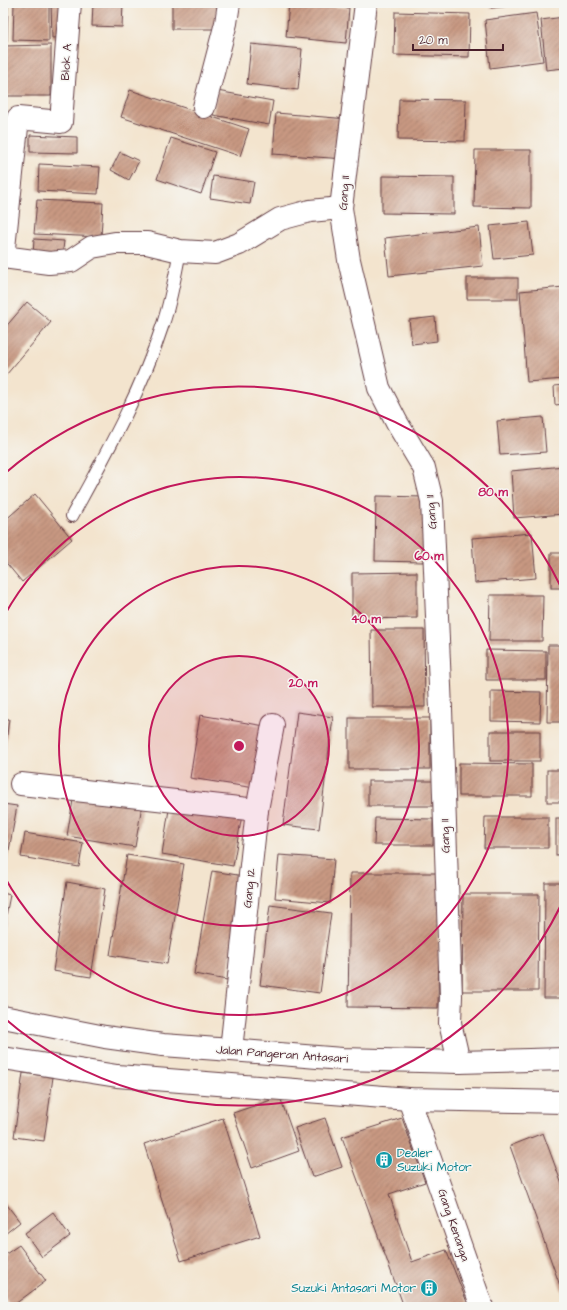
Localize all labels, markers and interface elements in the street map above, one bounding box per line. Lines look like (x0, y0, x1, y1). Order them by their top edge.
scale bar (413, 26, 503, 52)
text: 20 m (419, 32, 448, 49)
street label: Blok A (57, 43, 76, 81)
street label: Gang 11 (335, 175, 355, 211)
text: 80 m (478, 484, 508, 501)
street label: Gang 11 (421, 493, 442, 530)
text: 60 m (414, 548, 444, 565)
text: 40 m (351, 611, 382, 628)
text: 20 m (288, 675, 318, 692)
centre of rings (232, 739, 246, 753)
street label: Gang 11 (436, 818, 456, 854)
street label: Gang 12 (239, 867, 261, 909)
street label: Jalan Pangeran Antasari (215, 1041, 349, 1069)
place label: Dealer Suzuki Motor (397, 1145, 472, 1176)
building icon: Dealer Suzuki Motor (374, 1150, 394, 1170)
street label: Gang Kenanga (432, 1187, 474, 1264)
building icon: Suzuki Antasari Motor (419, 1278, 439, 1298)
place label: Suzuki Antasari Motor (291, 1280, 416, 1297)

